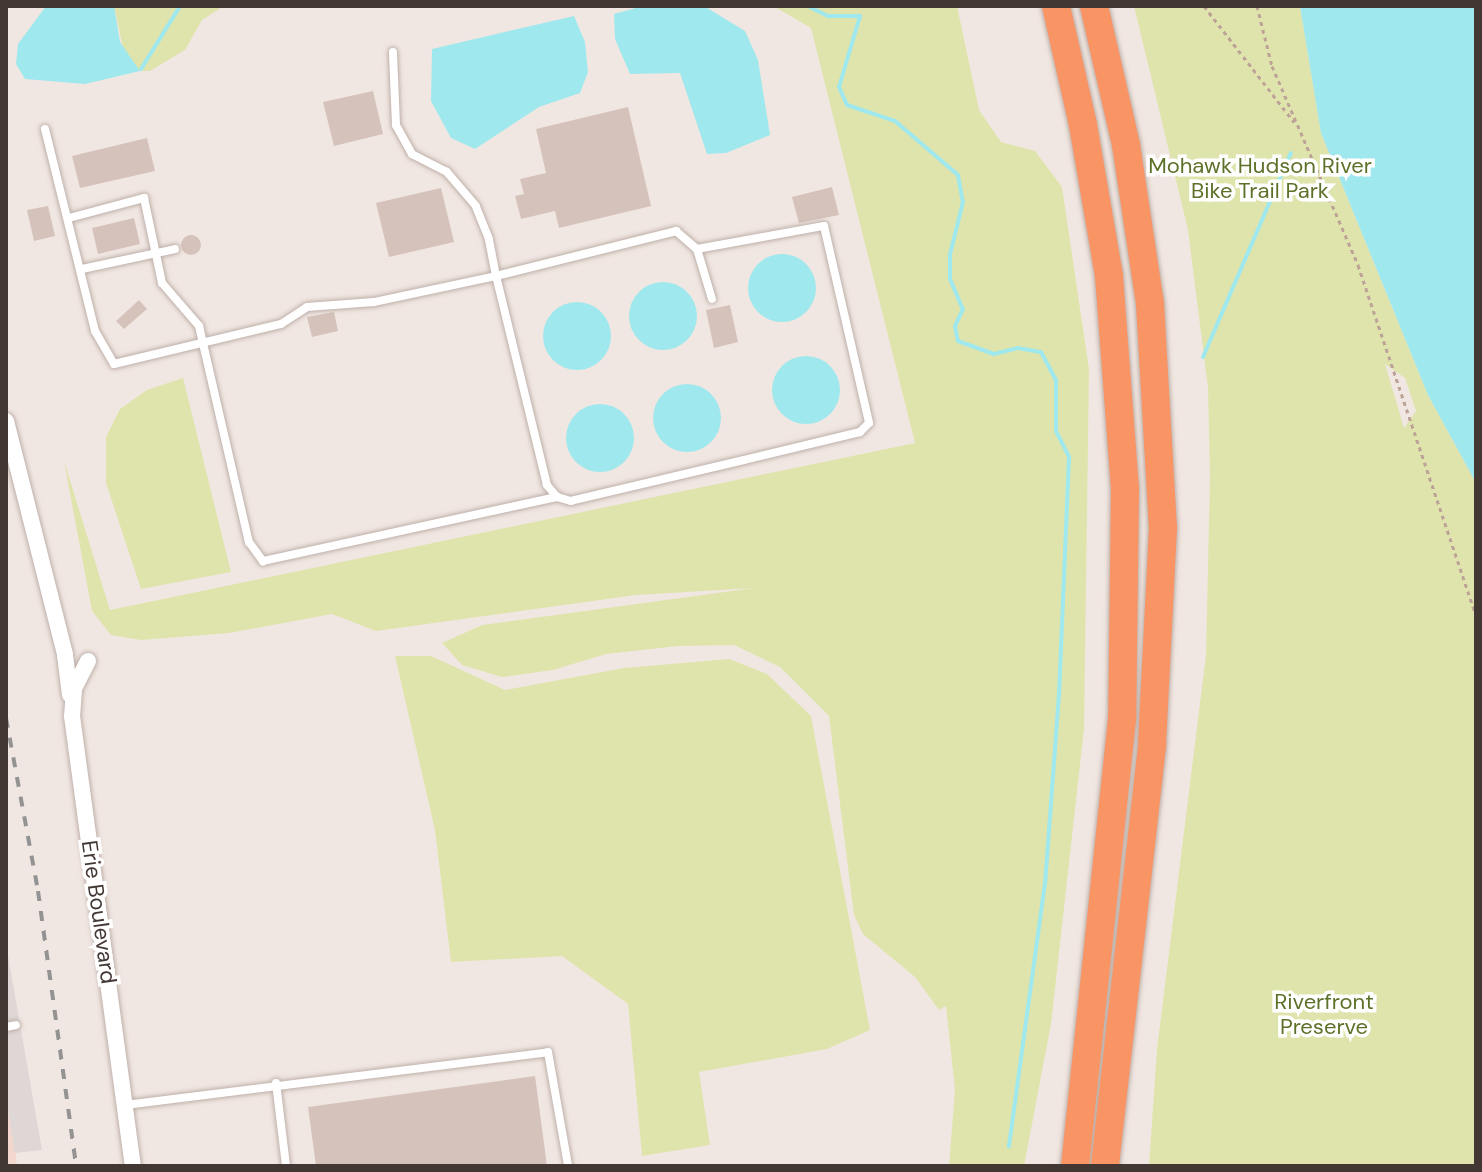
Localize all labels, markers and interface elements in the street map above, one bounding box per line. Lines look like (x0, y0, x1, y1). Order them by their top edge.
park label: Mohawk Hudson River Bike Trail Park (1148, 152, 1372, 204)
street label: Erie Boulevard (76, 839, 122, 985)
park label: Riverfront Preserve (1274, 988, 1374, 1040)

